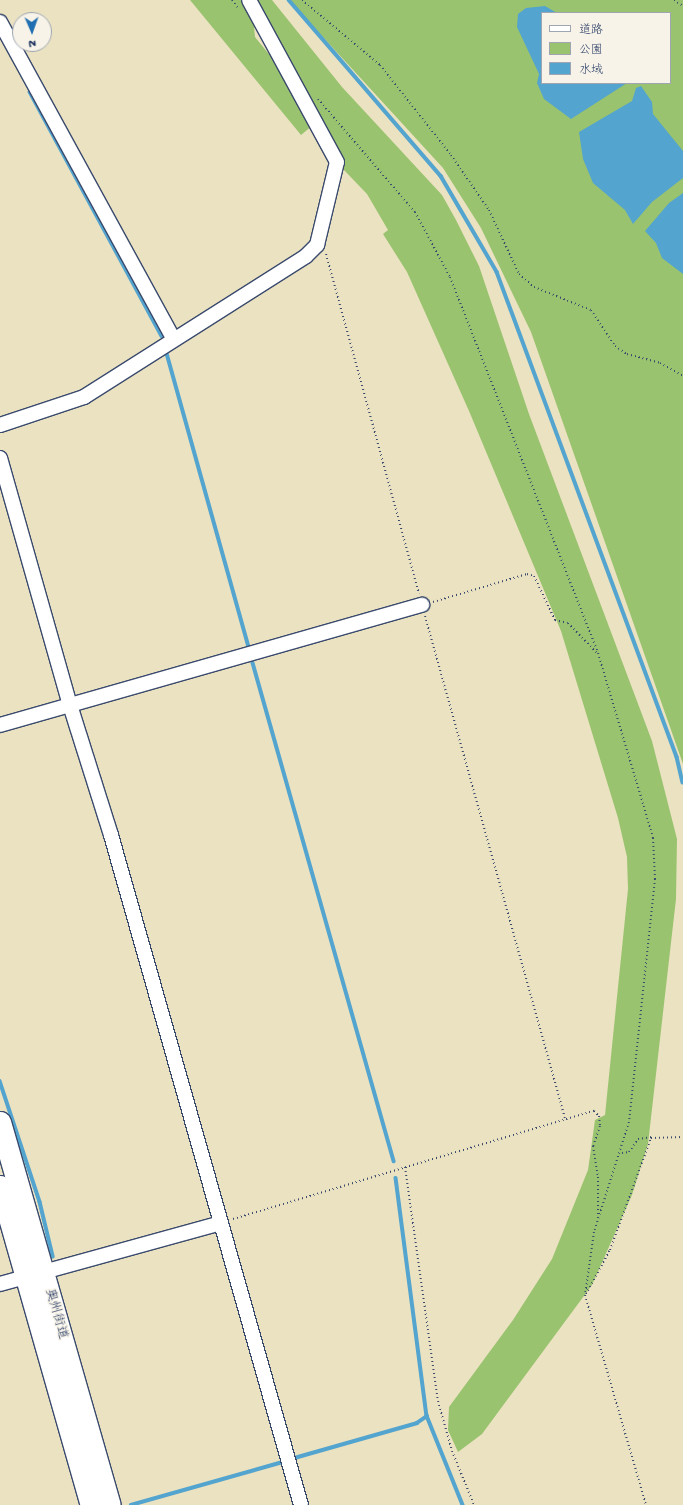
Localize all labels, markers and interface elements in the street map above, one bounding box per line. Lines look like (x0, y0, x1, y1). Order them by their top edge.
north arrow (12, 12, 52, 52)
legend (541, 12, 671, 84)
text: 道路 (579, 24, 603, 38)
text: N (29, 37, 36, 49)
text: 公園 (579, 44, 603, 58)
text: 水域 (579, 64, 603, 78)
street label: 奥州街道 (40, 1287, 70, 1341)

